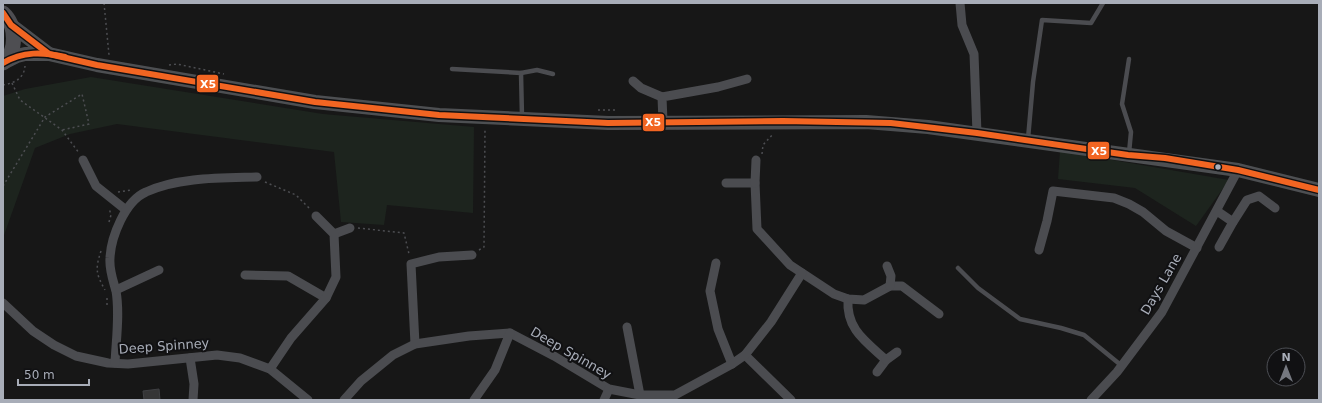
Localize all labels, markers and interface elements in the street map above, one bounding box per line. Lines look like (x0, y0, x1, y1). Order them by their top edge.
line badge: X5 (196, 74, 219, 93)
text: X5 (200, 78, 216, 91)
line badge: X5 (642, 113, 665, 132)
text: X5 (645, 116, 661, 129)
line badge: X5 (1087, 141, 1110, 160)
text: X5 (1091, 145, 1107, 158)
unlabelled marker (1213, 162, 1223, 172)
street label: Days Lane (1137, 251, 1185, 317)
street label: Deep Spinney (528, 324, 614, 382)
street label: Deep Spinney (118, 335, 210, 357)
north arrow (1266, 347, 1306, 387)
text: N (1281, 351, 1291, 364)
scale bar (18, 361, 89, 387)
text: 50 m (24, 368, 55, 382)

